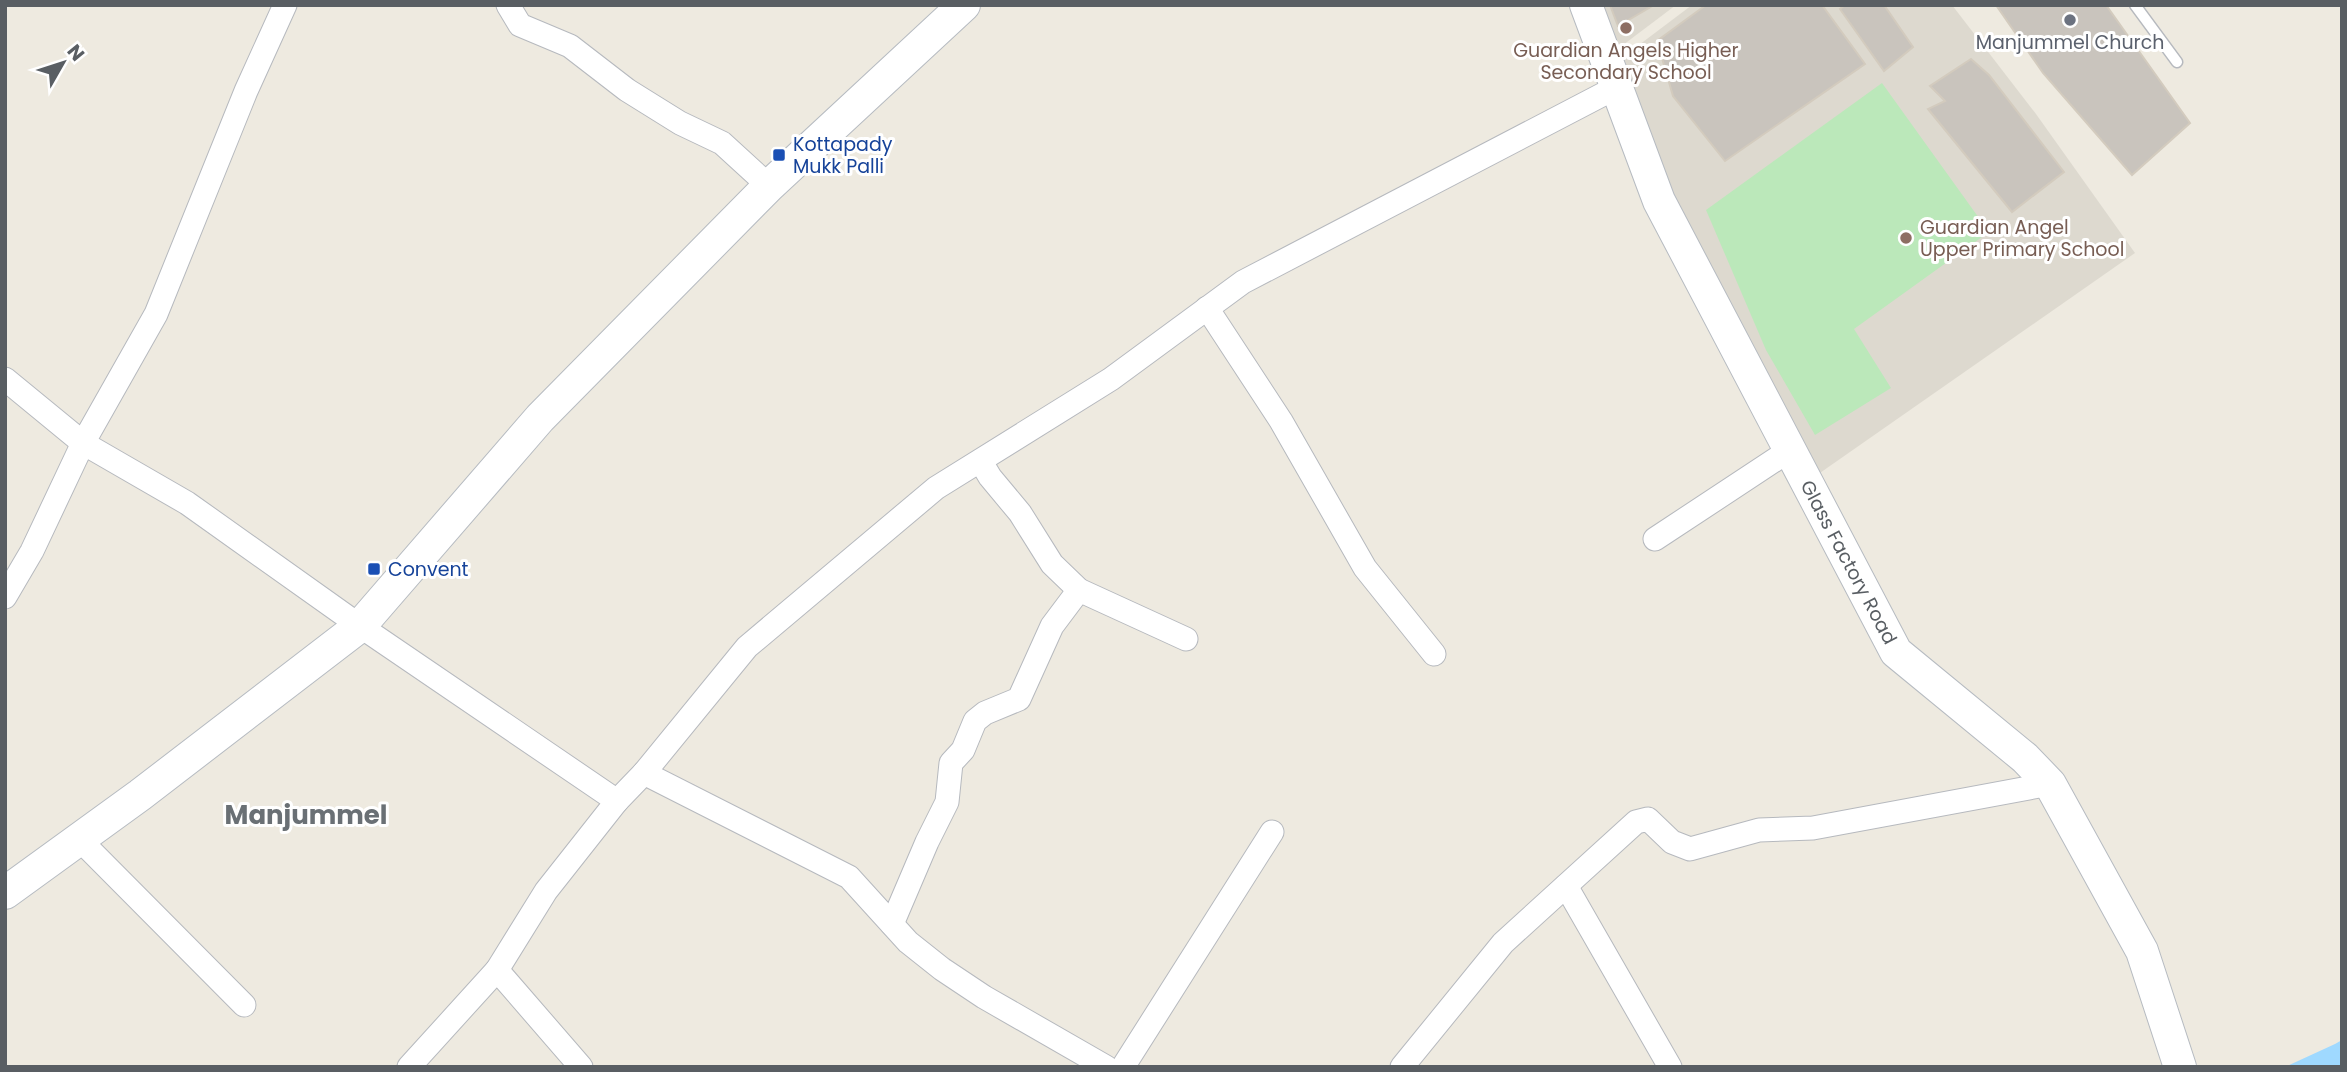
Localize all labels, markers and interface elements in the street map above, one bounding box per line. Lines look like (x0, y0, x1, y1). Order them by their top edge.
marker: Manjummel Church (2062, 12, 2078, 28)
marker: Guardian Angels Higher Secondary School (1618, 20, 1634, 36)
north arrow (28, 28, 98, 98)
place label: Manjummel Church (1976, 29, 2164, 56)
place label: Guardian Angels Higher Secondary School (1513, 37, 1739, 86)
text: N (61, 39, 91, 67)
place label: Kottapady Mukk Palli (793, 131, 893, 180)
marker: Kottapady Mukk Palli (771, 147, 787, 163)
place label: Guardian Angel Upper Primary School (1920, 214, 2124, 263)
marker: Guardian Angel Upper Primary School (1898, 230, 1914, 246)
street label: Glass Factory Road (1794, 475, 1903, 649)
place label: Convent (388, 556, 469, 583)
marker: Convent (366, 561, 382, 577)
district label: Manjummel (225, 797, 387, 833)

